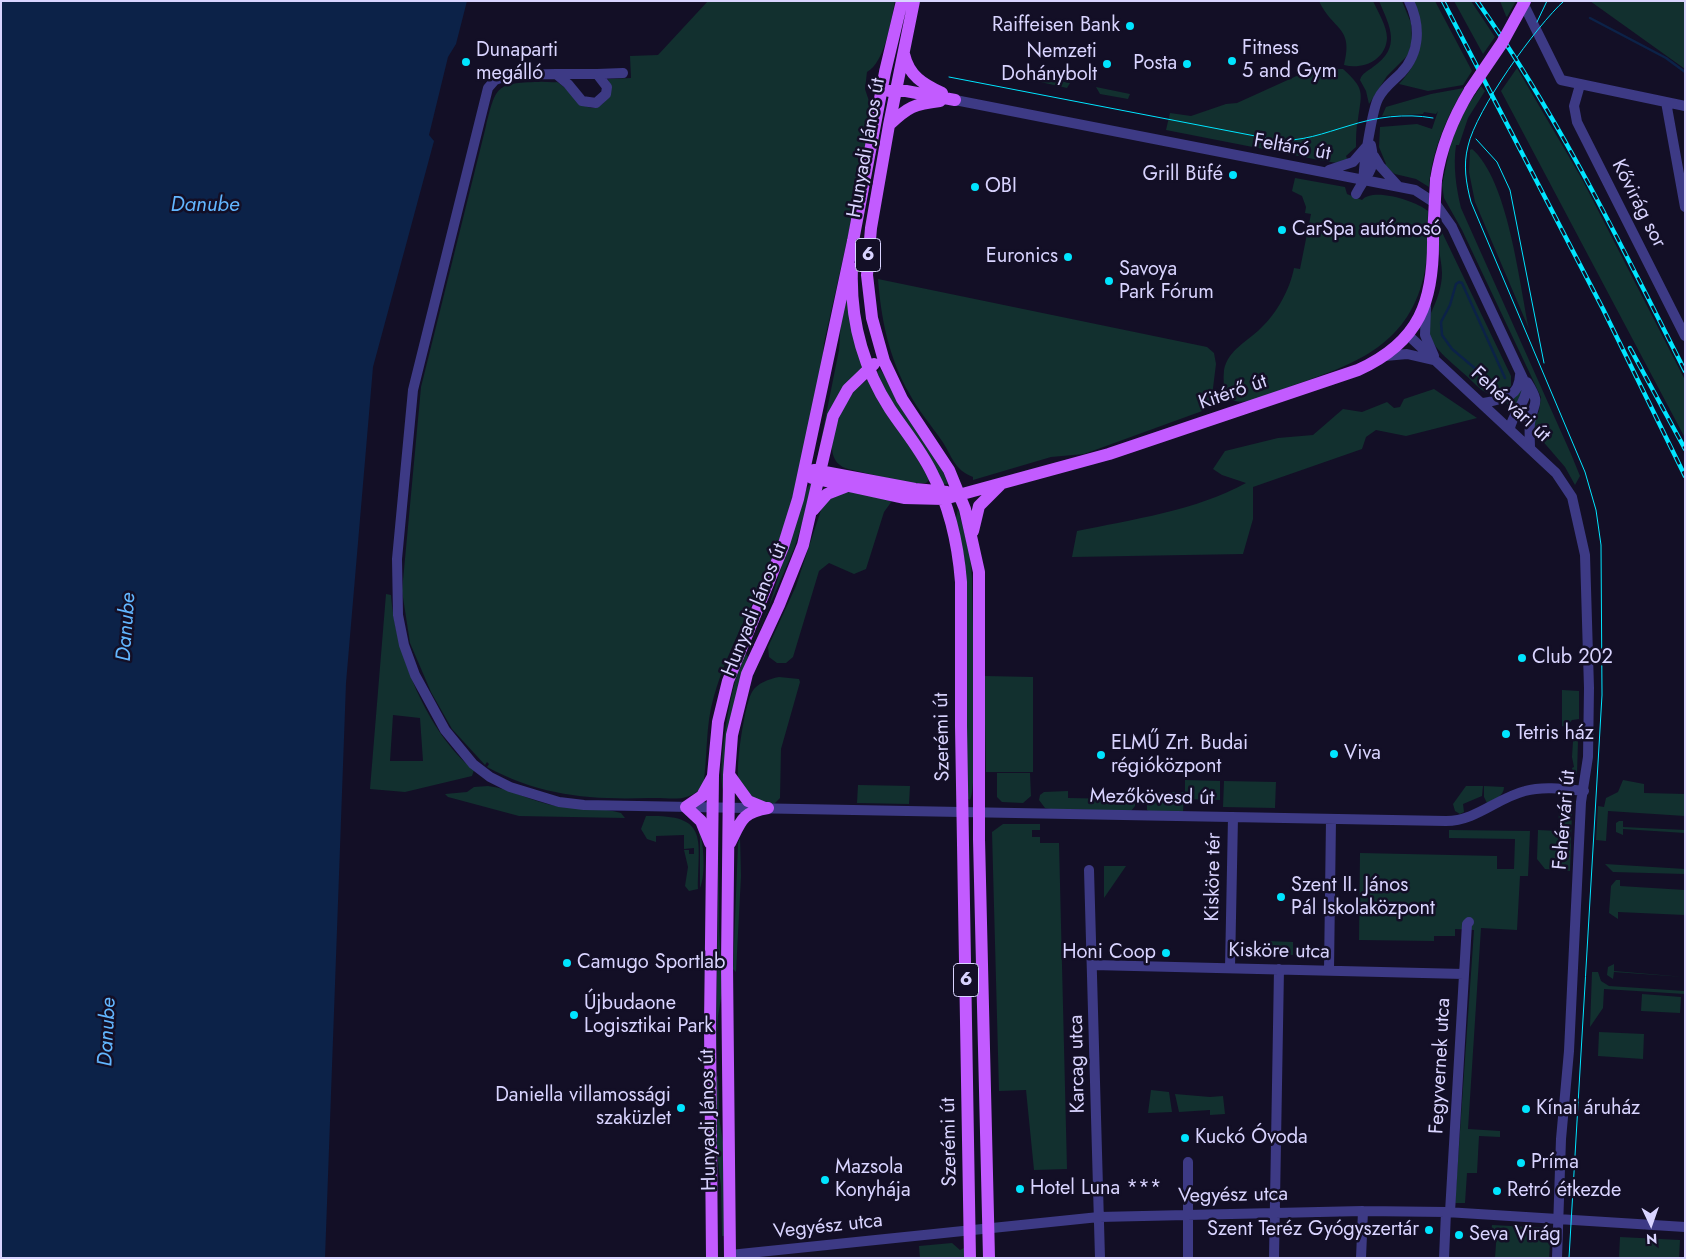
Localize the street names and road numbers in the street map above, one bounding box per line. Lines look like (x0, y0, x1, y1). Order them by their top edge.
street label: Hunyadi János út (843, 76, 891, 220)
street label: Feltáró út (1252, 129, 1332, 167)
street label: Kővirág sor (1606, 156, 1670, 252)
road number: 6 (856, 238, 880, 272)
street label: Fehérvári út (1465, 362, 1555, 448)
street label: Kitérő út (1196, 370, 1270, 416)
street label: Hunyadi János út (717, 540, 793, 680)
street label: Szerémi út (930, 692, 956, 782)
street label: Fehérvári út (1549, 769, 1581, 871)
street label: Mezőkövesd út (1089, 785, 1215, 811)
street label: Kisköre tér (1201, 832, 1227, 922)
street label: Kisköre utca (1228, 939, 1330, 965)
road number: 6 (954, 964, 978, 996)
street label: Fegyvernek utca (1425, 997, 1457, 1135)
street label: Karcag utca (1065, 1015, 1091, 1113)
street label: Hunyadi János út (696, 1049, 722, 1191)
street label: Szerémi út (937, 1097, 963, 1187)
street label: Vegyész utca (1178, 1183, 1288, 1209)
street label: Vegyész utca (772, 1209, 884, 1245)

